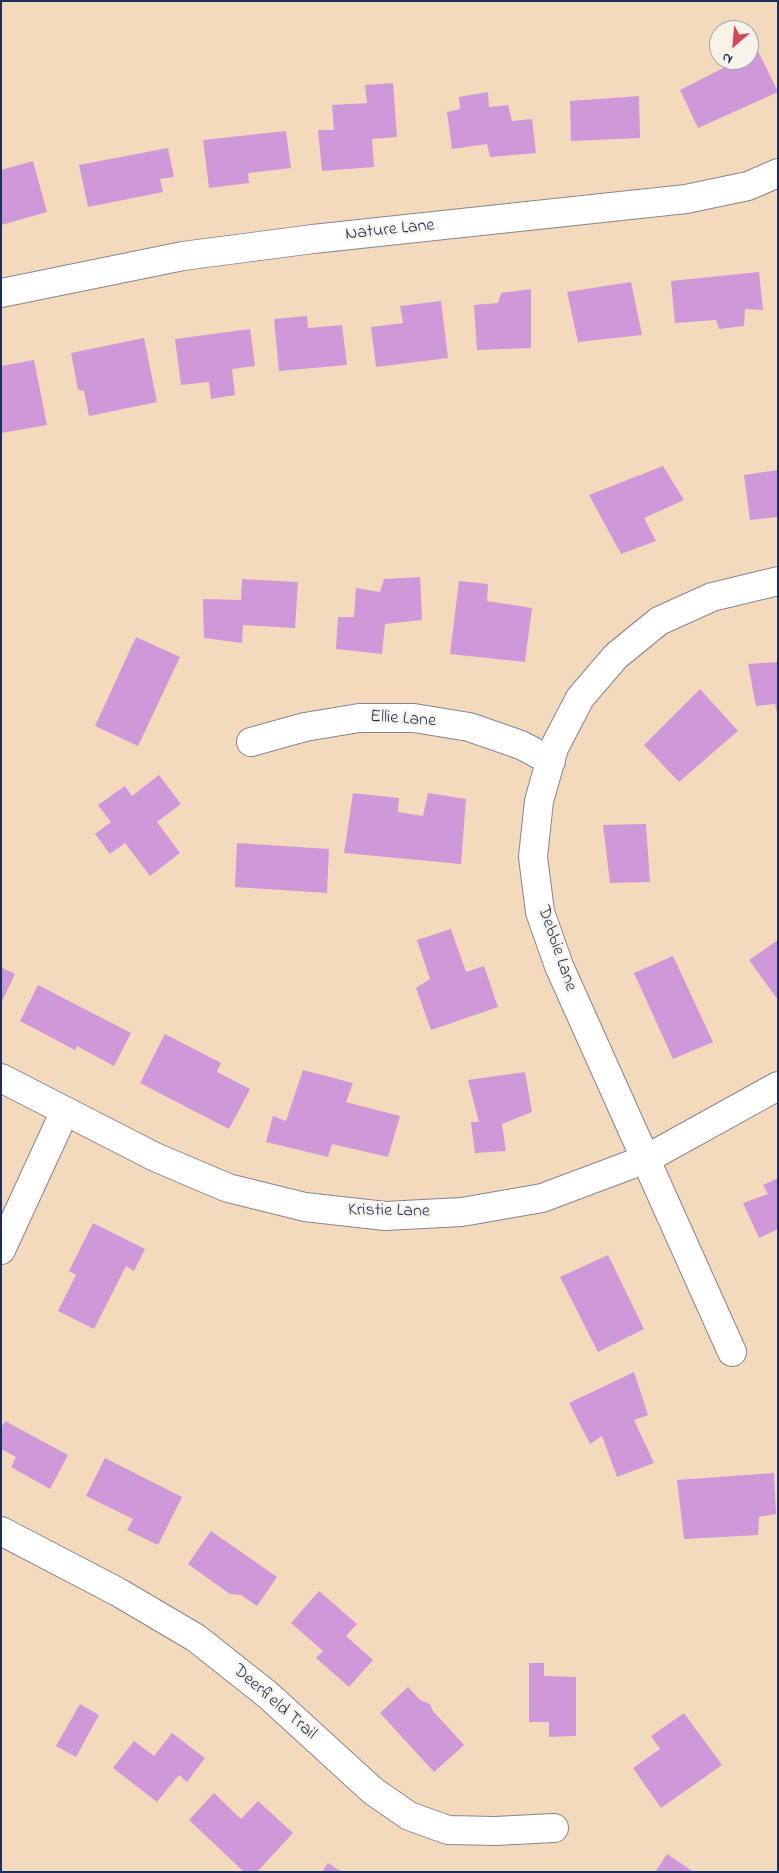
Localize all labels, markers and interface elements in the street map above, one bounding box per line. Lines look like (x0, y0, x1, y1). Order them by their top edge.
north arrow (709, 20, 759, 70)
text: N (718, 46, 736, 69)
street label: Nature Lane (344, 216, 436, 246)
street label: Ellie Lane (369, 707, 437, 733)
street label: Debbie Lane (531, 903, 581, 995)
street label: Kristie Lane (348, 1200, 430, 1224)
street label: Deerfield Trail (228, 1661, 320, 1745)

